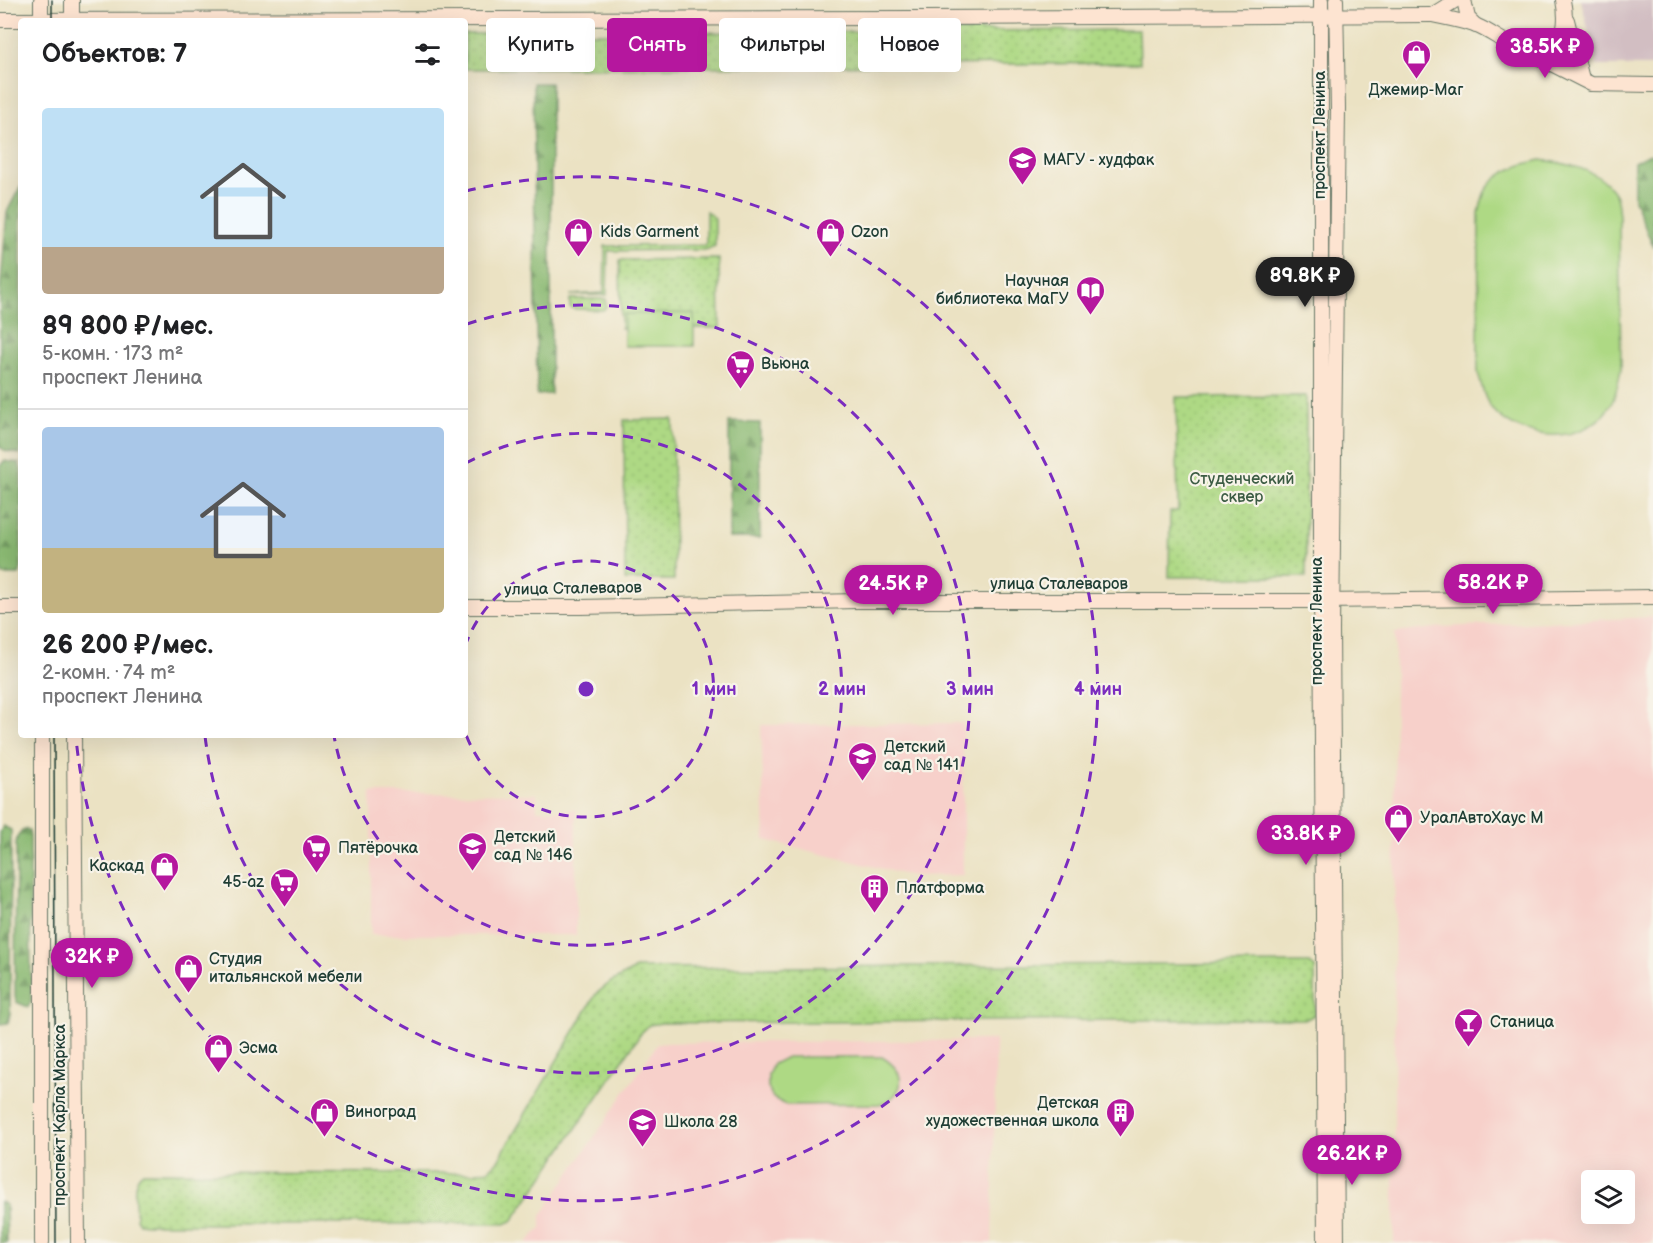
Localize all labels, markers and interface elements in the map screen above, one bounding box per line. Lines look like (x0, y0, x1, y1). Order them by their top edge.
chip: Купить (486, 18, 595, 72)
chip: Снять (607, 18, 707, 72)
chip: Фильтры (719, 18, 846, 72)
chip: Новое (858, 18, 961, 72)
pin: 38.5K ₽ (1490, 28, 1600, 79)
text: 38.5K ₽ (1510, 35, 1580, 59)
icon: filters (411, 38, 444, 71)
shop icon: Джемир-Маг (1400, 38, 1432, 80)
text: Объектов: 7 (42, 39, 187, 70)
street label: проспект Ленина (1311, 70, 1330, 199)
place label: Джемир-Маг (1369, 81, 1463, 100)
school or university icon: МАГУ - худфак (1006, 144, 1038, 186)
icon: home (189, 147, 297, 255)
place label: МАГУ - худфак (1043, 151, 1155, 170)
shop icon: Kids Garment (563, 216, 595, 258)
shop icon: Ozon (814, 216, 846, 258)
place label: Kids Garment (600, 223, 699, 242)
place label: Ozon (851, 223, 889, 242)
pin: 89.8K ₽ (1250, 257, 1360, 308)
text: 89.8K ₽ (1270, 264, 1340, 288)
place label: Научная библиотека МаГУ (936, 272, 1069, 309)
library icon: Научная библиотека МаГУ (1074, 274, 1106, 316)
text: 89 800 ₽/мес. (42, 311, 213, 342)
text: 5-комн. · 173 m² (42, 342, 183, 366)
supermarket icon: Вьюна (724, 348, 756, 390)
place label: Вьюна (761, 355, 810, 374)
text: проспект Ленина (42, 366, 203, 390)
icon: home (189, 466, 297, 574)
park label: Студенческий сквер (1190, 470, 1294, 507)
street label: проспект Ленина (1308, 556, 1327, 685)
pin: 58.2K ₽ (1438, 564, 1548, 615)
pin: 24.5K ₽ (838, 565, 948, 616)
text: 58.2K ₽ (1458, 571, 1528, 595)
text: 24.5K ₽ (858, 572, 928, 596)
street label: улица Сталеваров (990, 575, 1128, 594)
street label: улица Сталеваров (504, 578, 643, 600)
text: 26 200 ₽/мес. (42, 630, 213, 661)
text: 2-комн. · 74 m² (42, 661, 175, 685)
centre of rings (576, 679, 596, 699)
text: 1 мин (692, 679, 736, 700)
text: 2 мин (818, 679, 866, 700)
text: 3 мин (946, 679, 994, 700)
text: 4 мин (1074, 679, 1122, 700)
text: проспект Ленина (42, 685, 203, 709)
place label: Детский сад № 141 (884, 738, 959, 775)
school or university icon: Детский сад № 141 (847, 740, 879, 782)
shop icon: УралАвтоХаус М (1383, 802, 1415, 844)
place label: УралАвтоХаус М (1420, 809, 1544, 828)
pin: 33.8K ₽ (1251, 815, 1361, 866)
text: 33.8K ₽ (1271, 822, 1341, 846)
place label: Детский сад № 146 (494, 828, 573, 865)
school or university icon: Детский сад № 146 (457, 830, 489, 872)
supermarket icon: Пятёрочка (301, 832, 333, 874)
place label: Пятёрочка (338, 839, 419, 858)
shop icon: Каскад (149, 850, 181, 892)
place label: Каскад (89, 857, 144, 876)
supermarket icon: 45-az (269, 866, 301, 908)
building icon: Платформа (859, 872, 891, 914)
place label: 45-az (223, 873, 264, 892)
place label: Платформа (896, 879, 985, 898)
pin: 32K ₽ (50, 938, 134, 989)
text: 32K ₽ (65, 945, 119, 969)
place label: Студия итальянской мебели (209, 950, 363, 987)
shop icon: Студия итальянской мебели (172, 952, 204, 994)
bar icon: Станица (1453, 1006, 1485, 1048)
place label: Станица (1490, 1013, 1555, 1032)
street label: проспект Карла Маркса (51, 1024, 70, 1206)
shop icon: Эсма (202, 1032, 234, 1074)
place label: Эсма (239, 1039, 278, 1058)
place label: Детская художественная школа (926, 1094, 1100, 1131)
shop icon: Виноград (308, 1096, 340, 1138)
building icon: Детская художественная школа (1104, 1096, 1136, 1138)
place label: Виноград (345, 1103, 416, 1122)
school or university icon: Школа 28 (627, 1106, 659, 1148)
place label: Школа 28 (664, 1113, 738, 1132)
pin: 26.2K ₽ (1297, 1135, 1407, 1186)
text: 26.2K ₽ (1316, 1142, 1388, 1166)
map controls (1581, 1170, 1635, 1224)
button: layers (1581, 1170, 1635, 1224)

